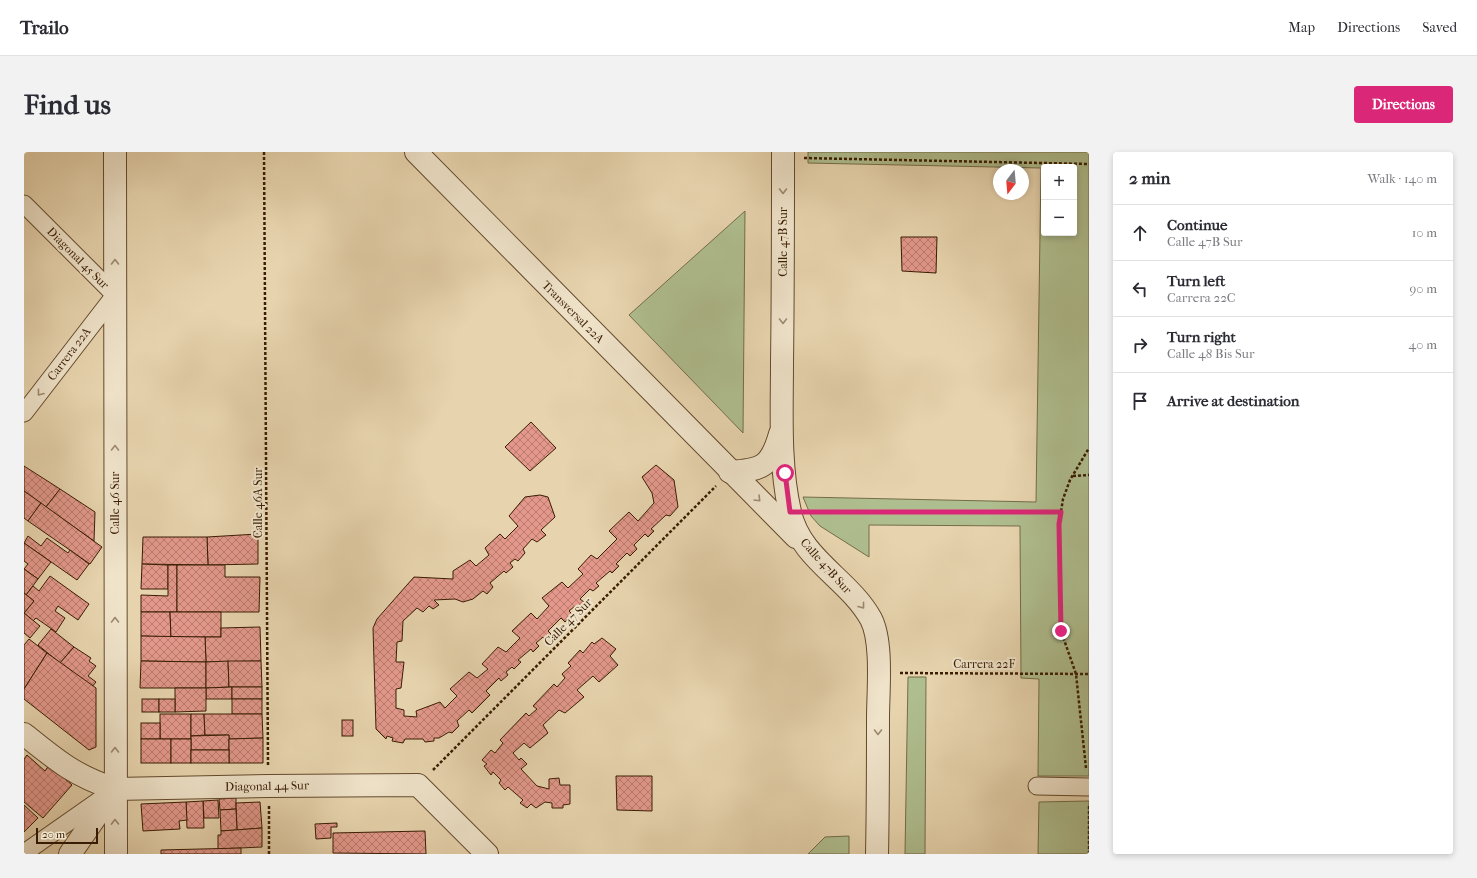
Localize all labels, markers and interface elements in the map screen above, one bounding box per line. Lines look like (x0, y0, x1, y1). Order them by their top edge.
text: Trailo (20, 17, 69, 39)
text: Map (1288, 19, 1315, 36)
text: Directions (1337, 19, 1400, 36)
text: Saved (1422, 19, 1457, 36)
button: Directions (1354, 86, 1453, 123)
text: Find us (24, 88, 111, 121)
north arrow (993, 164, 1029, 200)
map controls (1041, 164, 1077, 236)
button: + (1041, 164, 1077, 200)
text: 2 min (1129, 168, 1170, 188)
text: Walk · 140 m (1368, 171, 1437, 186)
one-way arrow (779, 188, 787, 194)
button: − (1041, 200, 1077, 236)
street label: Calle 47B Sur (776, 206, 790, 277)
text: Continue (1167, 216, 1227, 234)
icon: ahead (1129, 222, 1151, 244)
street label: Diagonal 45 Sur (44, 224, 112, 292)
text: 10 m (1412, 225, 1437, 240)
text: Calle 47B Sur (1167, 234, 1242, 249)
one-way arrow (111, 259, 119, 265)
text: Turn left (1167, 272, 1225, 290)
street label: Transversal 22A (539, 278, 607, 346)
icon: left (1129, 278, 1151, 300)
text: 90 m (1409, 281, 1437, 296)
text: Carrera 22C (1167, 290, 1236, 305)
one-way arrow (779, 318, 787, 324)
street label: Carrera 22A (44, 324, 94, 383)
text: Turn right (1167, 328, 1236, 346)
icon: right (1129, 334, 1151, 356)
text: 40 m (1409, 337, 1437, 352)
text: Calle 48 Bis Sur (1167, 346, 1255, 361)
one-way arrow (38, 388, 45, 395)
icon: arrive (1129, 390, 1151, 412)
text: Arrive at destination (1167, 392, 1299, 410)
one-way arrow (111, 445, 119, 451)
route start (776, 464, 794, 482)
street label: Calle 46A Sur (251, 467, 265, 538)
street label: Calle 46 Sur (108, 471, 122, 534)
one-way arrow (753, 494, 761, 502)
street label: Calle 47B Sur (797, 535, 855, 597)
street label: Calle 47 Sur (541, 595, 595, 649)
one-way arrow (857, 602, 864, 609)
one-way arrow (111, 617, 119, 623)
route end (1052, 622, 1070, 640)
street label: Carrera 22F (953, 657, 1015, 671)
one-way arrow (874, 729, 882, 735)
one-way arrow (111, 747, 119, 753)
street label: Diagonal 44 Sur (225, 778, 310, 794)
one-way arrow (111, 819, 119, 825)
scale bar (36, 826, 98, 845)
text: 20 m (42, 828, 65, 841)

